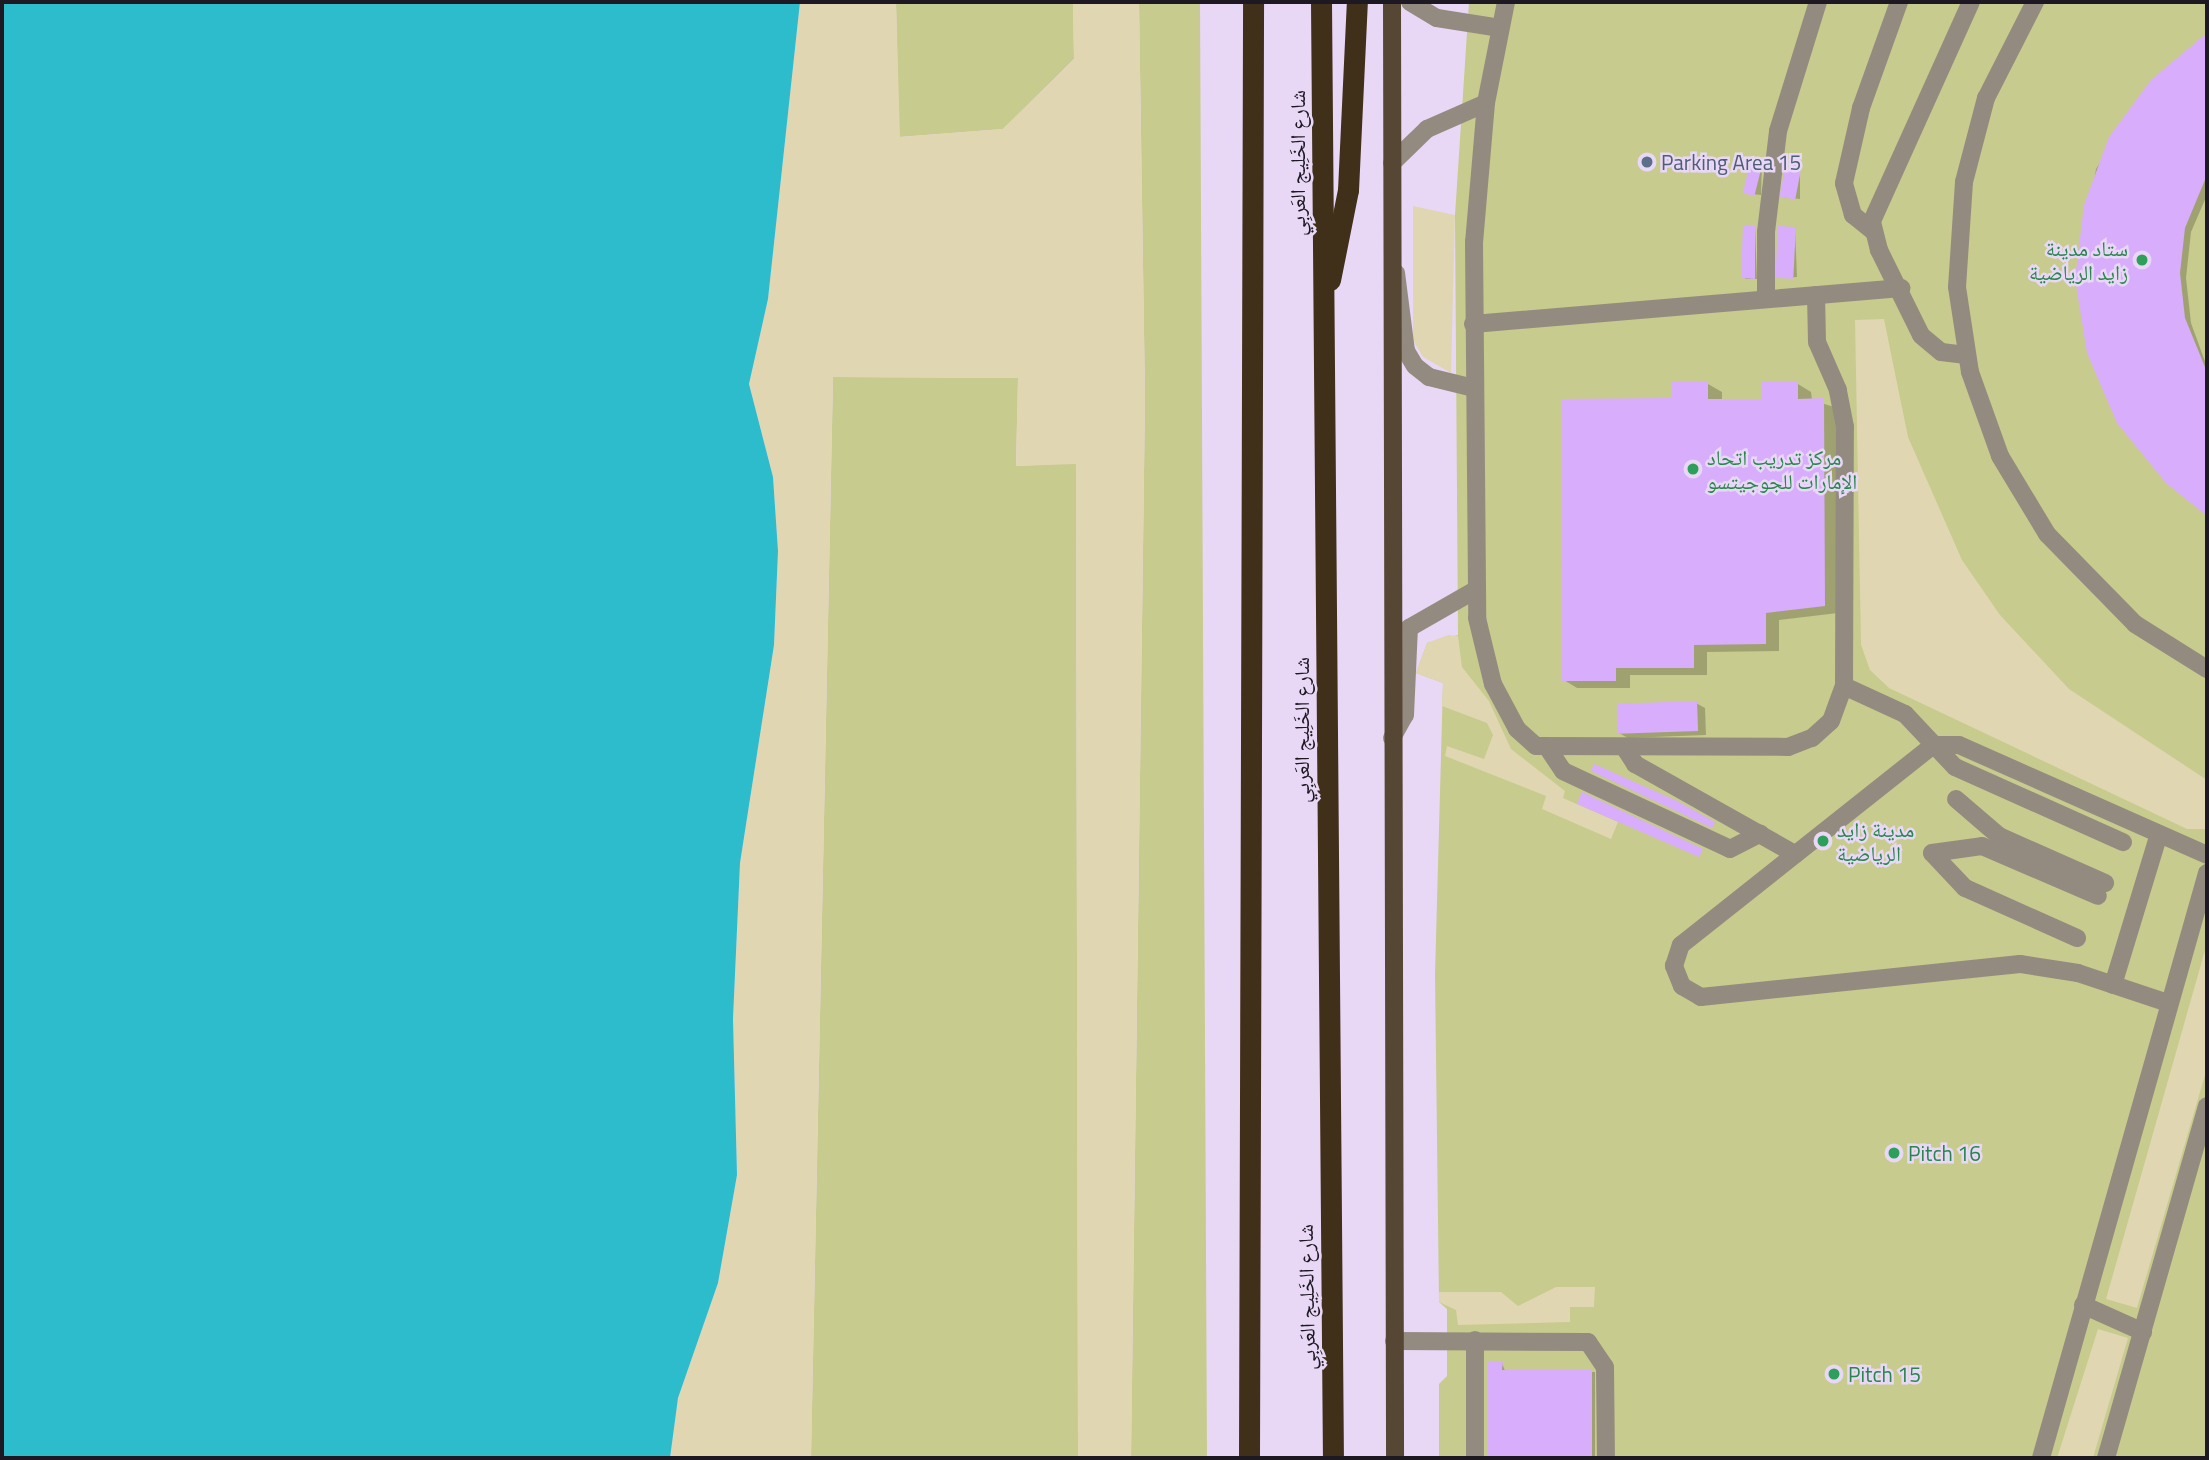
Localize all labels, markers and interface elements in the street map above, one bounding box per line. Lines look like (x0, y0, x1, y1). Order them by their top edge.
street label: شارع الخَلِيج العَربِي (1284, 90, 1310, 236)
place label: Parking Area 15 (1661, 149, 1801, 175)
marker: Parking Area 15 (1639, 154, 1655, 170)
place label: ستاد مدينة زايد الرياضية (2029, 235, 2128, 285)
marker: ستاد مدينة زايد الرياضية (2134, 252, 2150, 268)
place label: مركز تدريب اتحاد الإمارات للجوجيتسو (1707, 444, 1857, 494)
marker: مركز تدريب اتحاد الإمارات للجوجيتسو (1685, 461, 1701, 477)
street label: شارع الخَلِيج العَربِي (1288, 657, 1314, 803)
place label: مدينة زايد الرياضية (1837, 816, 1914, 866)
marker: مدينة زايد الرياضية (1815, 833, 1831, 849)
place label: Pitch 16 (1908, 1140, 1981, 1166)
marker: Pitch 16 (1886, 1145, 1902, 1161)
street label: شارع الخَلِيج العَربِي (1292, 1224, 1320, 1370)
place label: Pitch 15 (1848, 1361, 1921, 1387)
marker: Pitch 15 (1826, 1366, 1842, 1382)

